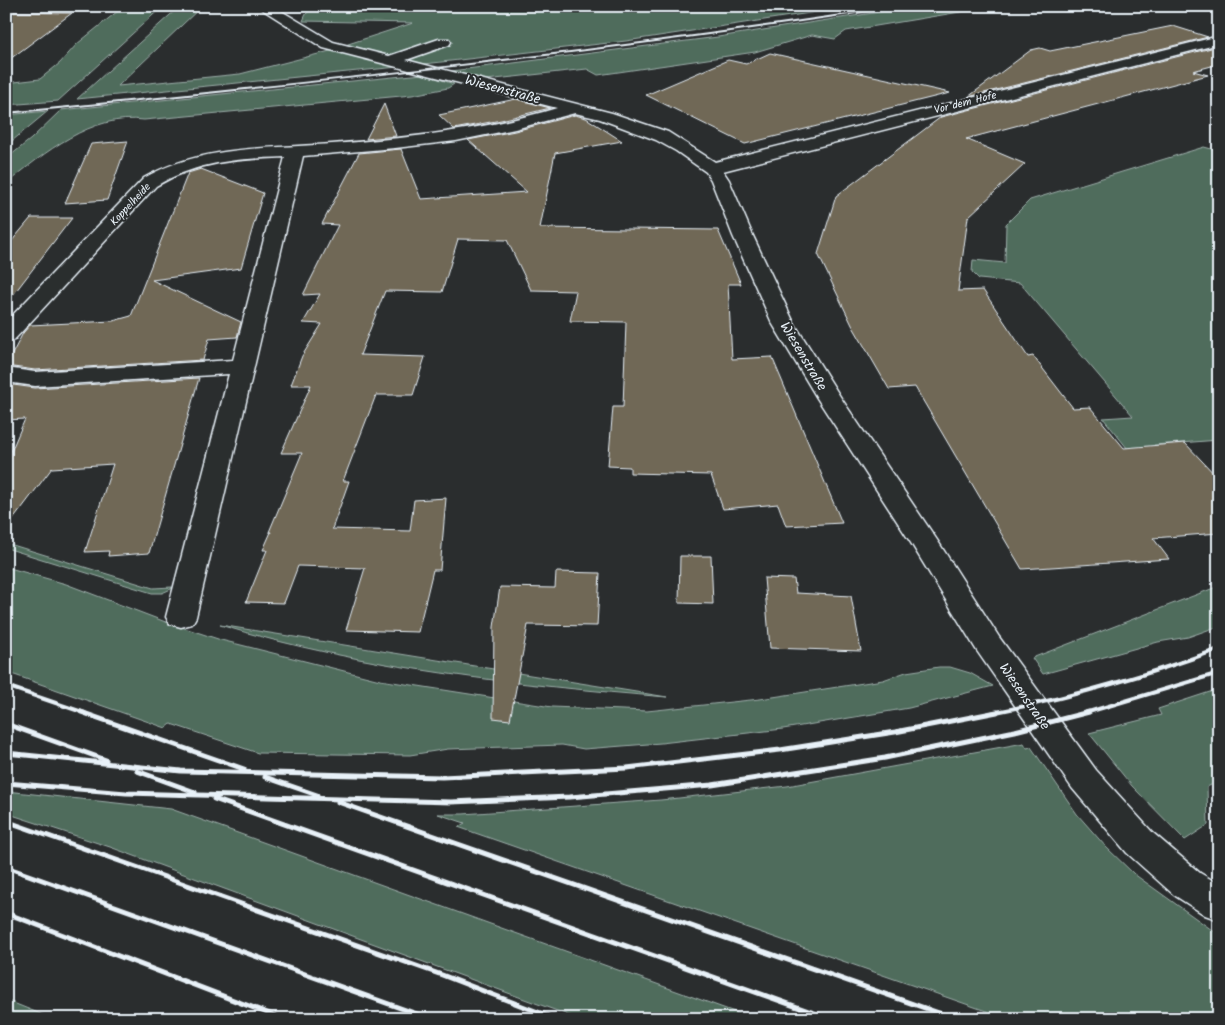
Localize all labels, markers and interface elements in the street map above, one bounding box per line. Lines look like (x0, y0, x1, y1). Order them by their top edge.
street label: Wiesenstraße (463, 69, 544, 111)
street label: Vor dem Hofe (932, 86, 998, 119)
street label: Koppelheide (106, 179, 156, 230)
street label: Wiesenstraße (774, 318, 833, 396)
street label: Wiesenstraße (993, 659, 1056, 735)

